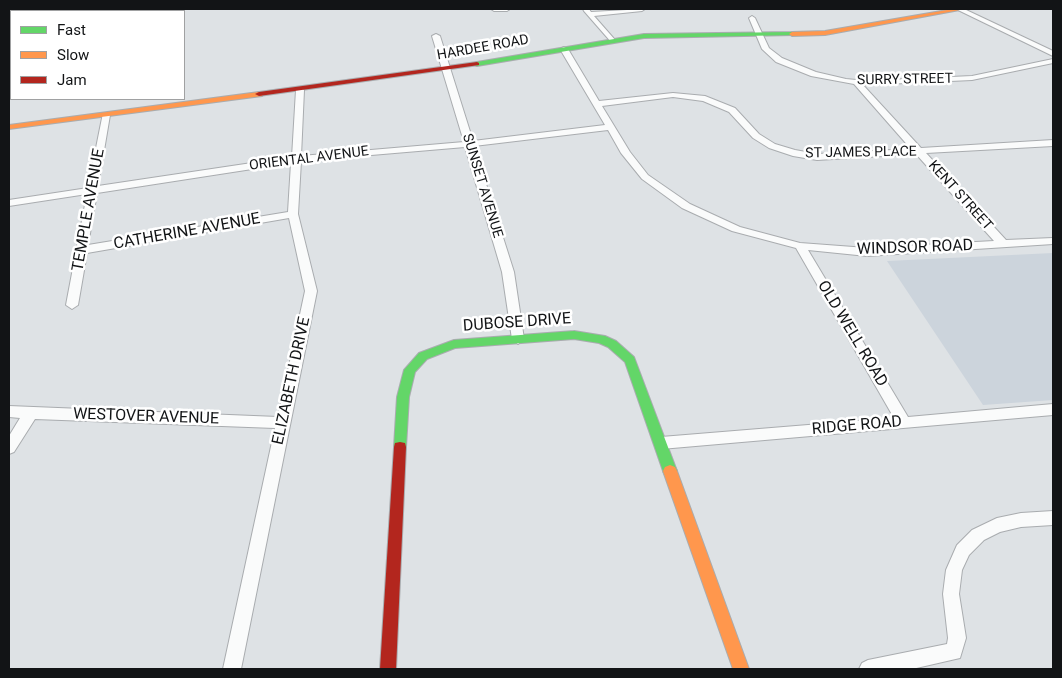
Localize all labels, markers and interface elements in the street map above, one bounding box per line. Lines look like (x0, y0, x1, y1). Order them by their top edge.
legend (10, 10, 185, 100)
text: Fast (57, 21, 86, 39)
street label: HARDEE ROAD (436, 32, 530, 64)
text: Slow (57, 46, 89, 64)
text: Jam (57, 71, 87, 89)
street label: SURRY STREET (857, 71, 953, 89)
street label: SUNSET AVENUE (458, 132, 506, 240)
street label: ORIENTAL AVENUE (248, 143, 370, 175)
street label: ST JAMES PLACE (805, 144, 917, 162)
street label: TEMPLE AVENUE (69, 147, 109, 273)
street label: KENT STREET (924, 158, 996, 234)
street label: CATHERINE AVENUE (112, 210, 262, 254)
street label: WINDSOR ROAD (856, 236, 974, 260)
street label: OLD WELL ROAD (813, 278, 891, 390)
street label: DUBOSE DRIVE (462, 310, 572, 336)
street label: ELIZABETH DRIVE (269, 315, 315, 447)
street label: WESTOVER AVENUE (73, 405, 219, 429)
street label: RIDGE ROAD (811, 413, 903, 439)

